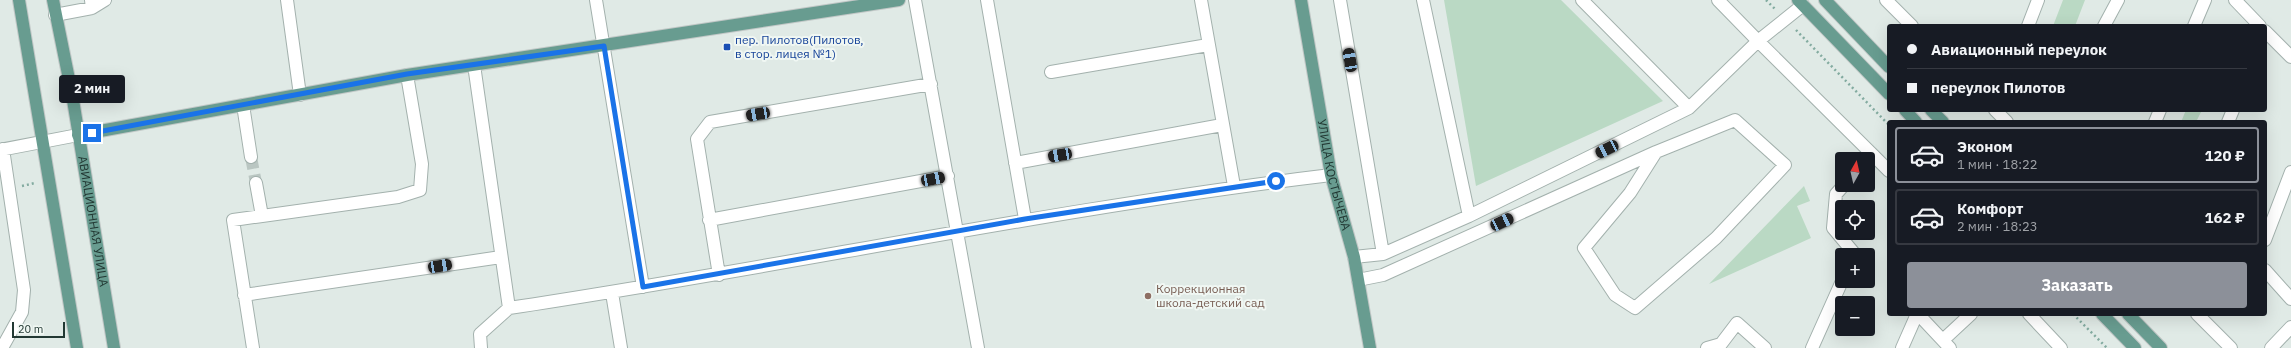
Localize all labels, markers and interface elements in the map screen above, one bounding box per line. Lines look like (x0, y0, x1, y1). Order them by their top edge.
place label: пер. Пилотов(Пилотов, в стор. лицея №1) (735, 32, 864, 61)
text: Авиационный переулок (1931, 40, 2107, 59)
marker: пер. Пилотов(Пилотов, в стор. лицея №1) (722, 42, 732, 52)
car (1342, 47, 1358, 73)
callout: 2 мин (59, 75, 125, 103)
text: переулок Пилотов (1931, 78, 2065, 97)
text: 2 мин (74, 80, 110, 97)
car (745, 106, 771, 122)
street label: УЛИЦА КОСТЫЧЕВА (1315, 118, 1354, 232)
route end (83, 124, 101, 142)
icon: car (1909, 137, 1945, 173)
text: Эконом (1957, 137, 2013, 156)
car (1594, 138, 1620, 160)
text: 120 ₽ (2205, 146, 2245, 165)
car (1047, 147, 1073, 163)
north arrow (1835, 152, 1875, 192)
map controls (1835, 152, 1875, 336)
street label: АВИАЦИОННАЯ УЛИЦА (75, 155, 112, 288)
text: 1 мин · 18:22 (1957, 156, 2038, 173)
car (920, 171, 946, 187)
route start (1267, 172, 1285, 190)
icon: car (1909, 199, 1945, 235)
text: Комфорт (1957, 199, 2023, 218)
button: locate (1835, 200, 1875, 240)
text: 162 ₽ (2205, 208, 2245, 227)
car (1489, 211, 1515, 233)
text: 2 мин · 18:23 (1957, 218, 2038, 235)
button: + (1835, 248, 1875, 288)
car (427, 258, 453, 274)
button: Заказать (1907, 262, 2247, 308)
place label: Коррекционная школа-детский сад (1156, 281, 1265, 310)
marker: Коррекционная школа-детский сад (1143, 291, 1153, 301)
button: − (1835, 296, 1875, 336)
scale bar (12, 320, 65, 339)
text: 20 m (18, 322, 43, 336)

